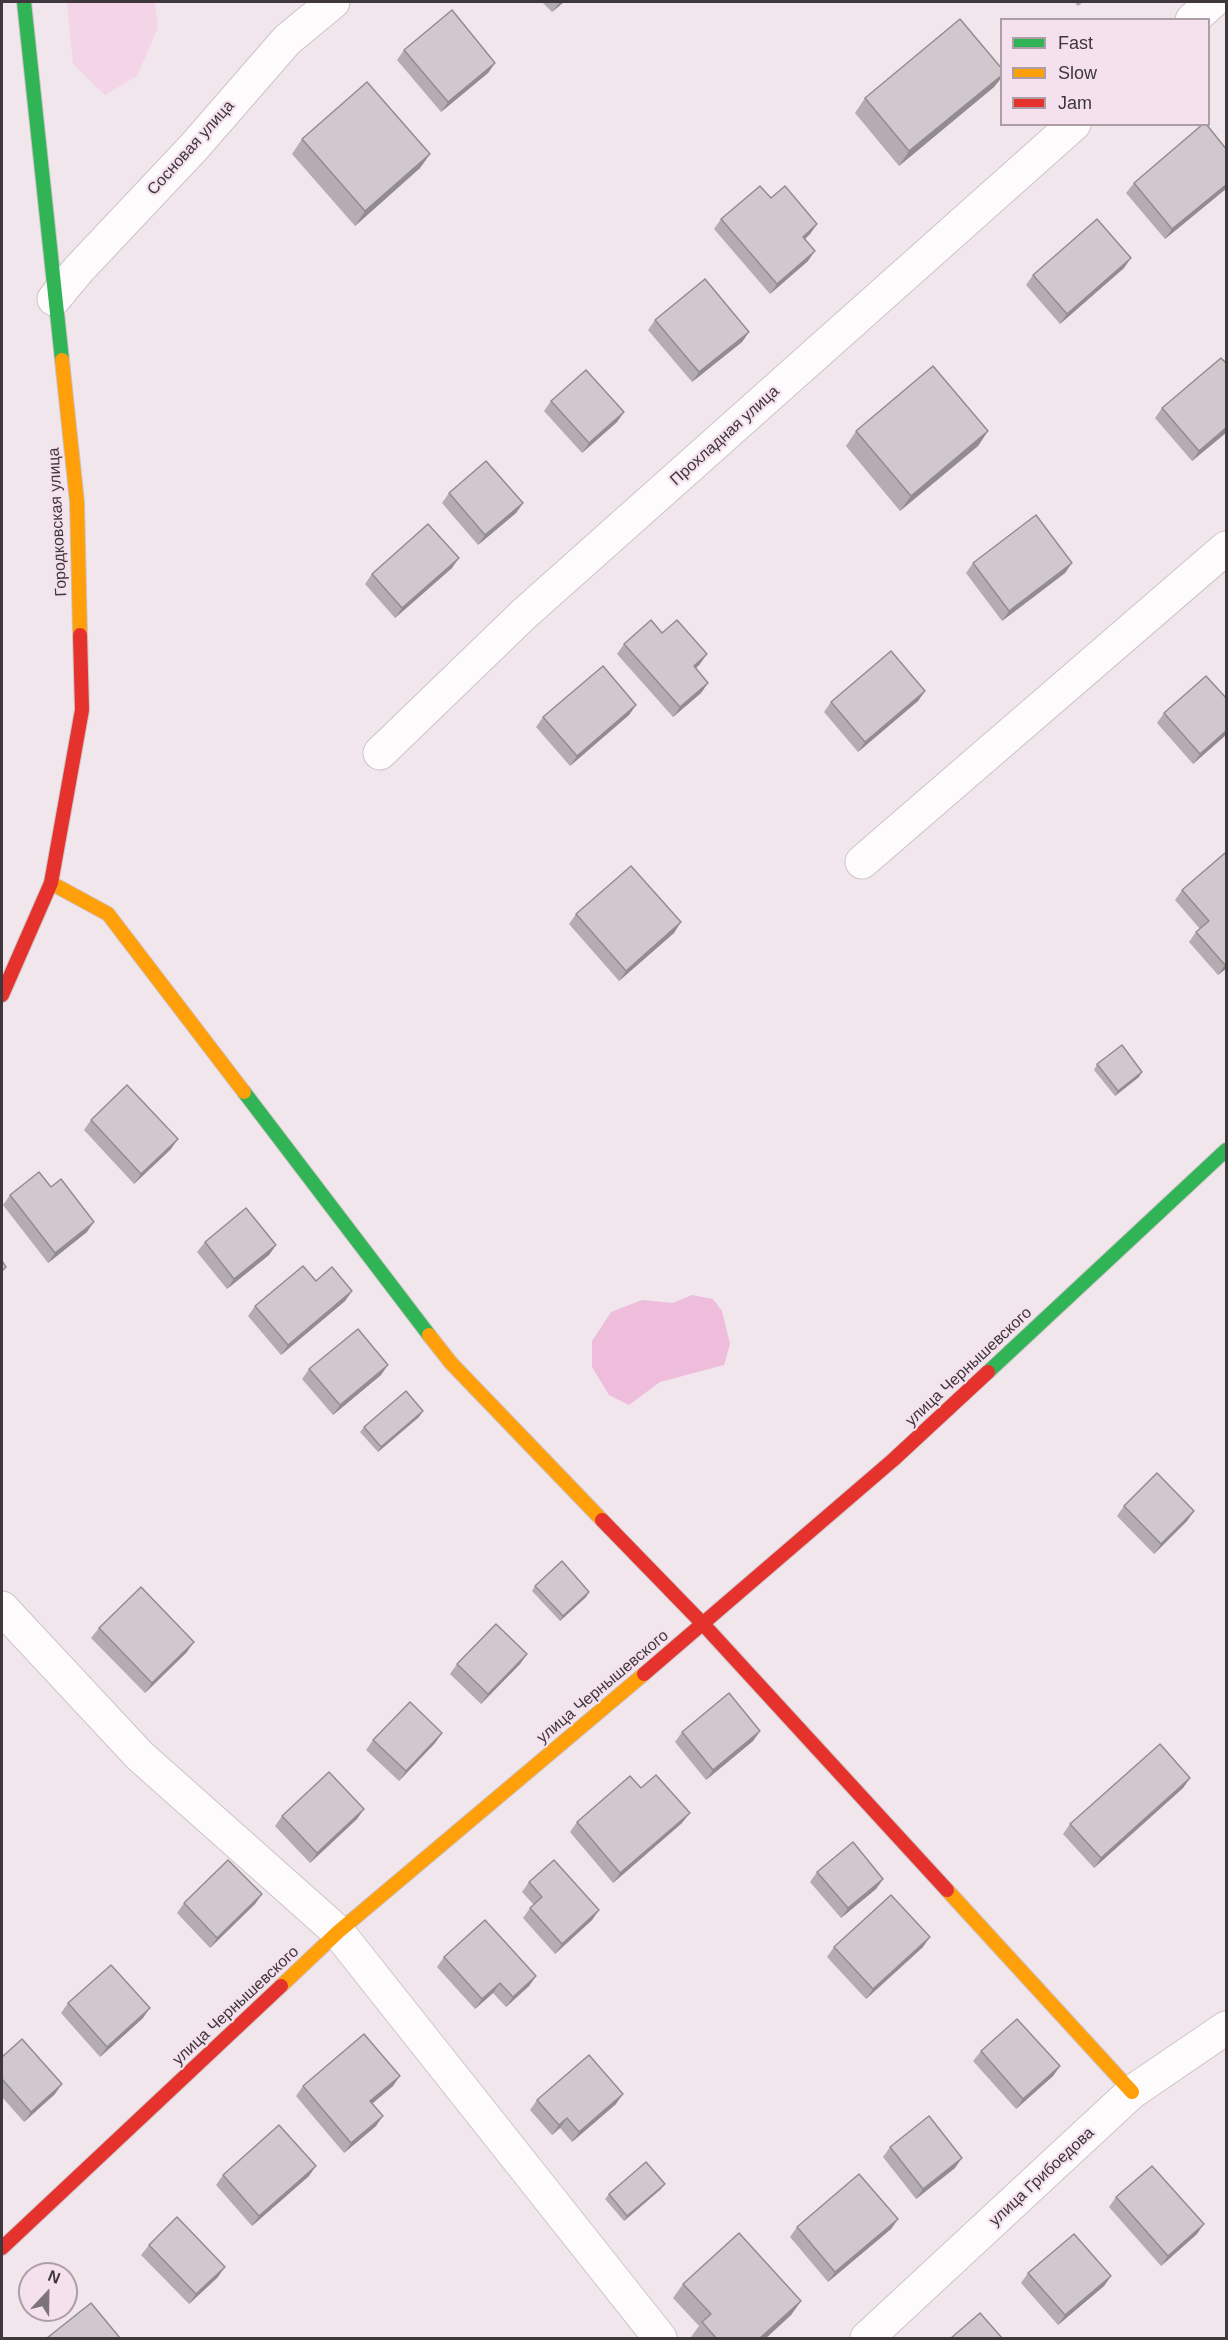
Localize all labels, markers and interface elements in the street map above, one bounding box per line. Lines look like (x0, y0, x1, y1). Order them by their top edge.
legend (1000, 18, 1210, 126)
text: Fast (1058, 33, 1093, 53)
text: Slow (1058, 63, 1097, 83)
text: Jam (1058, 93, 1092, 113)
street label: Сосновая улица (144, 97, 238, 199)
street label: Прохладная улица (667, 382, 783, 490)
street label: Городковская улица (45, 447, 71, 597)
street label: улица Чернышевского (902, 1303, 1036, 1431)
street label: улица Чернышевского (533, 1626, 673, 1748)
street label: улица Чернышевского (169, 1942, 303, 2070)
street label: улица Грибоедова (986, 2124, 1098, 2230)
north arrow (18, 2262, 78, 2322)
text: N (46, 2267, 63, 2287)

